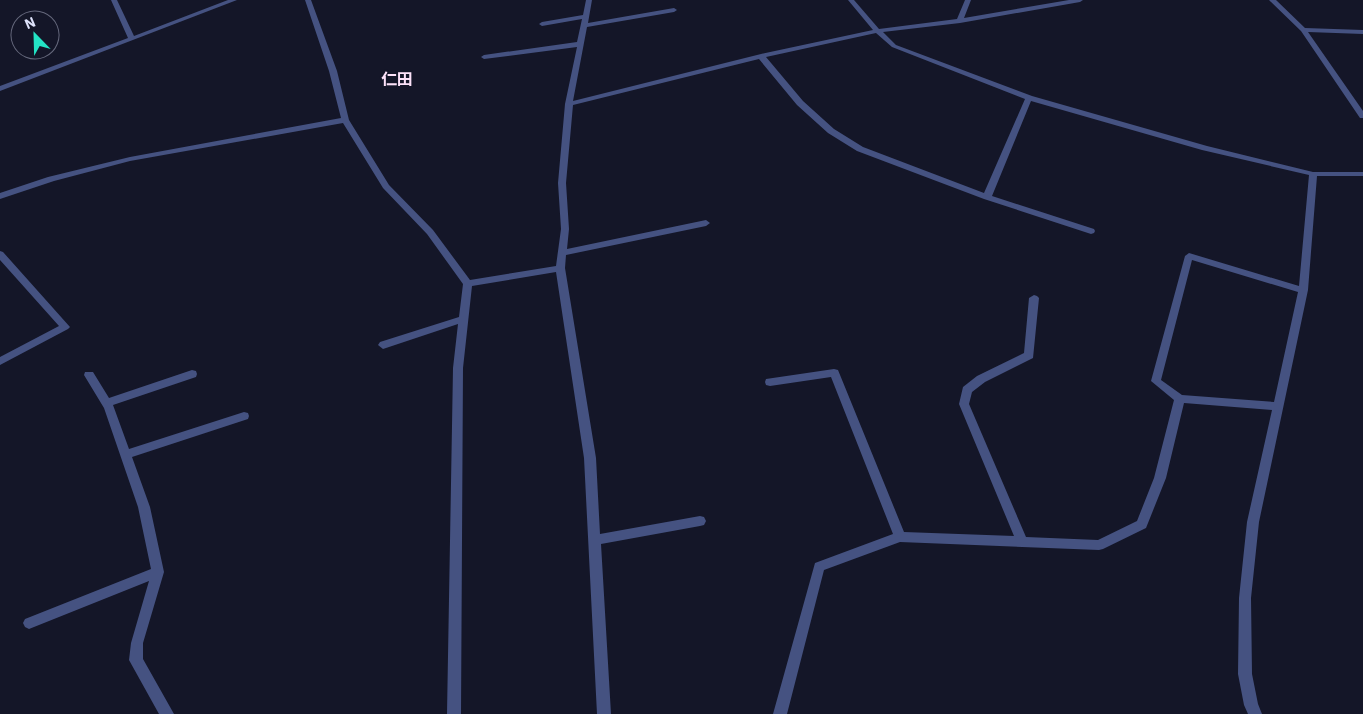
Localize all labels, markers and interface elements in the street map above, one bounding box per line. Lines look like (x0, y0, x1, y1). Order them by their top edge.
north arrow (10, 10, 60, 60)
text: N (22, 13, 38, 33)
district label: 仁田 (381, 69, 413, 89)

